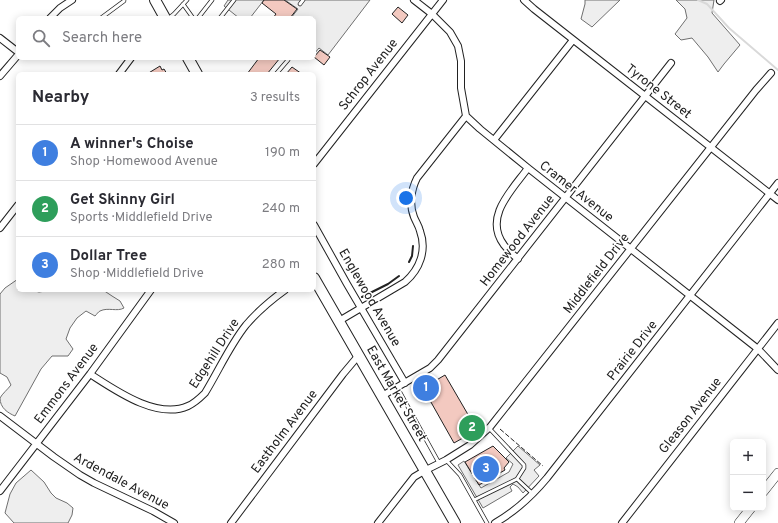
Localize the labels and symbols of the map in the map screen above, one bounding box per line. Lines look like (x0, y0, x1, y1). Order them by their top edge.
street label: Schrop Avenue (336, 36, 402, 114)
street label: Tyrone Street (622, 61, 694, 123)
street label: Cramer Avenue (536, 158, 616, 226)
your location (396, 188, 416, 208)
street label: Homewood Avenue (477, 192, 559, 290)
street label: Middlefield Drive (561, 231, 633, 317)
street label: Englewood Avenue (335, 246, 403, 350)
street label: Edgehill Drive (186, 316, 244, 392)
street label: Prairie Drive (604, 318, 662, 384)
street label: Emmons Avenue (32, 341, 102, 427)
street label: East Market Street (362, 343, 430, 445)
pin: 1 (413, 373, 439, 403)
street label: Gleason Avenue (656, 375, 726, 457)
street label: Eastholm Avenue (248, 387, 322, 477)
pin: 2 (459, 413, 485, 443)
street label: Ardendale Avenue (70, 450, 172, 514)
pin: 3 (473, 454, 499, 484)

